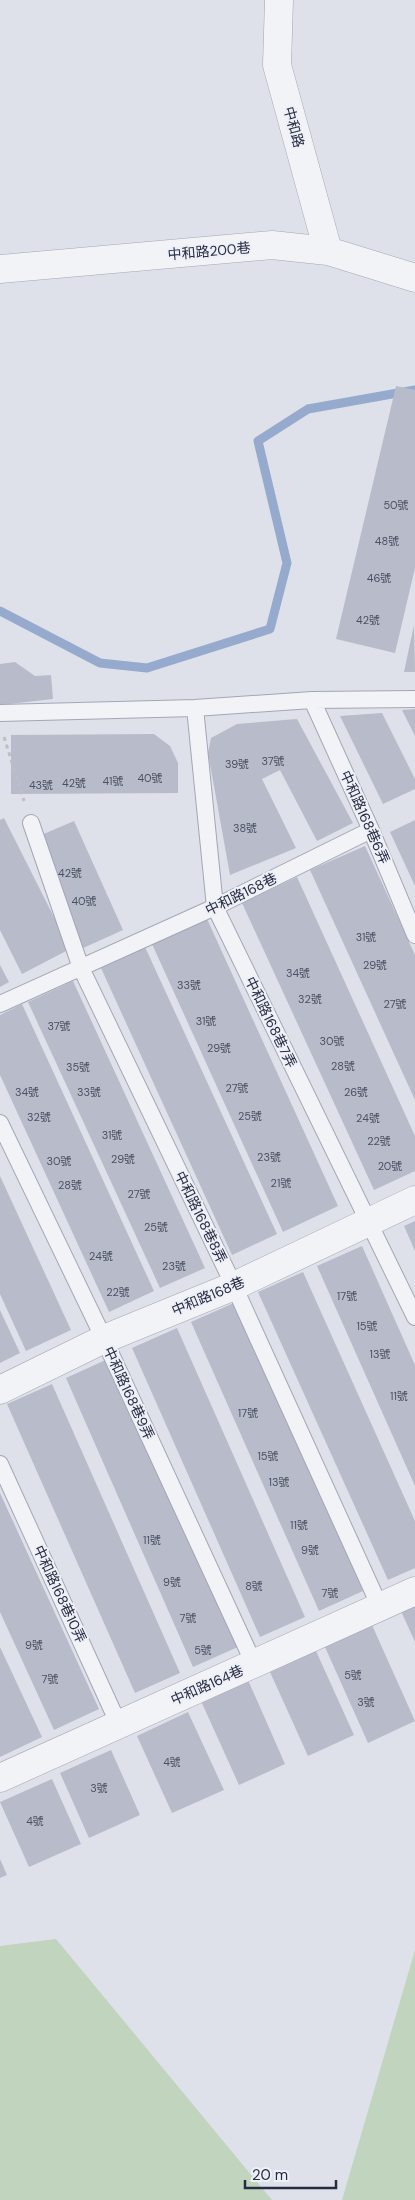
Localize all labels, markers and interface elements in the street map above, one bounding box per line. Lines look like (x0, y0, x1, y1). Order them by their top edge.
street label: 中和路 (280, 104, 308, 150)
street label: 中和路200巷 (167, 238, 251, 264)
house number: 50號 (383, 498, 409, 512)
house number: 48號 (375, 534, 399, 548)
house number: 46號 (367, 571, 391, 585)
house number: 42號 (356, 613, 380, 627)
house number: 37號 (261, 754, 285, 768)
house number: 39號 (225, 757, 249, 771)
street label: 中和路168巷6弄 (336, 767, 394, 867)
house number: 40號 (137, 771, 163, 785)
house number: 41號 (102, 774, 124, 788)
house number: 42號 (62, 776, 86, 790)
house number: 43號 (29, 778, 53, 792)
house number: 38號 (233, 821, 257, 835)
house number: 42號 (58, 866, 82, 880)
street label: 中和路168巷 (202, 869, 280, 919)
house number: 40號 (71, 894, 97, 908)
house number: 31號 (356, 930, 376, 944)
house number: 29號 (363, 958, 387, 972)
house number: 34號 (286, 966, 310, 980)
street label: 中和路168巷7弄 (241, 973, 301, 1071)
house number: 33號 (177, 978, 201, 992)
house number: 32號 (298, 992, 322, 1006)
house number: 27號 (383, 997, 407, 1011)
house number: 31號 (196, 1014, 216, 1028)
house number: 37號 (47, 1019, 71, 1033)
house number: 30號 (319, 1034, 345, 1048)
house number: 29號 (207, 1041, 231, 1055)
house number: 28號 (331, 1059, 355, 1073)
house number: 35號 (66, 1060, 90, 1074)
house number: 27號 (225, 1081, 249, 1095)
house number: 34號 (15, 1085, 39, 1099)
house number: 33號 (77, 1085, 101, 1099)
house number: 26號 (344, 1085, 368, 1099)
house number: 25號 (238, 1109, 262, 1123)
house number: 32號 (27, 1110, 51, 1124)
house number: 24號 (356, 1111, 380, 1125)
house number: 31號 (102, 1128, 122, 1142)
house number: 22號 (367, 1134, 391, 1148)
house number: 23號 (257, 1150, 281, 1164)
house number: 29號 (111, 1152, 135, 1166)
house number: 30號 (46, 1154, 72, 1168)
house number: 20號 (378, 1159, 402, 1173)
street label: 中和路168巷8弄 (171, 1168, 231, 1266)
house number: 21號 (271, 1176, 291, 1190)
house number: 28號 (58, 1178, 82, 1192)
house number: 27號 (127, 1187, 151, 1201)
house number: 25號 (144, 1220, 168, 1234)
house number: 24號 (89, 1249, 113, 1263)
house number: 23號 (162, 1259, 186, 1273)
street label: 中和路168巷 (169, 1273, 247, 1319)
house number: 22號 (106, 1285, 130, 1299)
house number: 17號 (337, 1289, 357, 1303)
house number: 15號 (356, 1319, 378, 1333)
street label: 中和路168巷9弄 (100, 1344, 158, 1442)
house number: 13號 (370, 1347, 390, 1361)
house number: 11號 (390, 1389, 408, 1403)
house number: 17號 (238, 1406, 258, 1420)
house number: 15號 (257, 1449, 279, 1463)
house number: 13號 (269, 1475, 289, 1489)
house number: 11號 (290, 1518, 308, 1532)
house number: 11號 (143, 1533, 161, 1547)
street label: 中和路168巷10弄 (30, 1542, 90, 1646)
house number: 9號 (301, 1543, 319, 1557)
house number: 9號 (163, 1575, 181, 1589)
house number: 8號 (245, 1579, 263, 1593)
house number: 7號 (322, 1586, 338, 1600)
house number: 7號 (180, 1611, 196, 1625)
house number: 9號 (25, 1638, 43, 1652)
house number: 5號 (194, 1643, 212, 1657)
street label: 中和路164巷 (168, 1661, 246, 1709)
house number: 5號 (344, 1668, 362, 1682)
house number: 7號 (42, 1672, 58, 1686)
house number: 3號 (357, 1695, 375, 1709)
house number: 4號 (163, 1755, 181, 1769)
house number: 3號 (90, 1781, 108, 1795)
house number: 4號 (26, 1814, 44, 1828)
scale bar (245, 2158, 336, 2190)
text: 20 m (252, 2165, 288, 2185)

